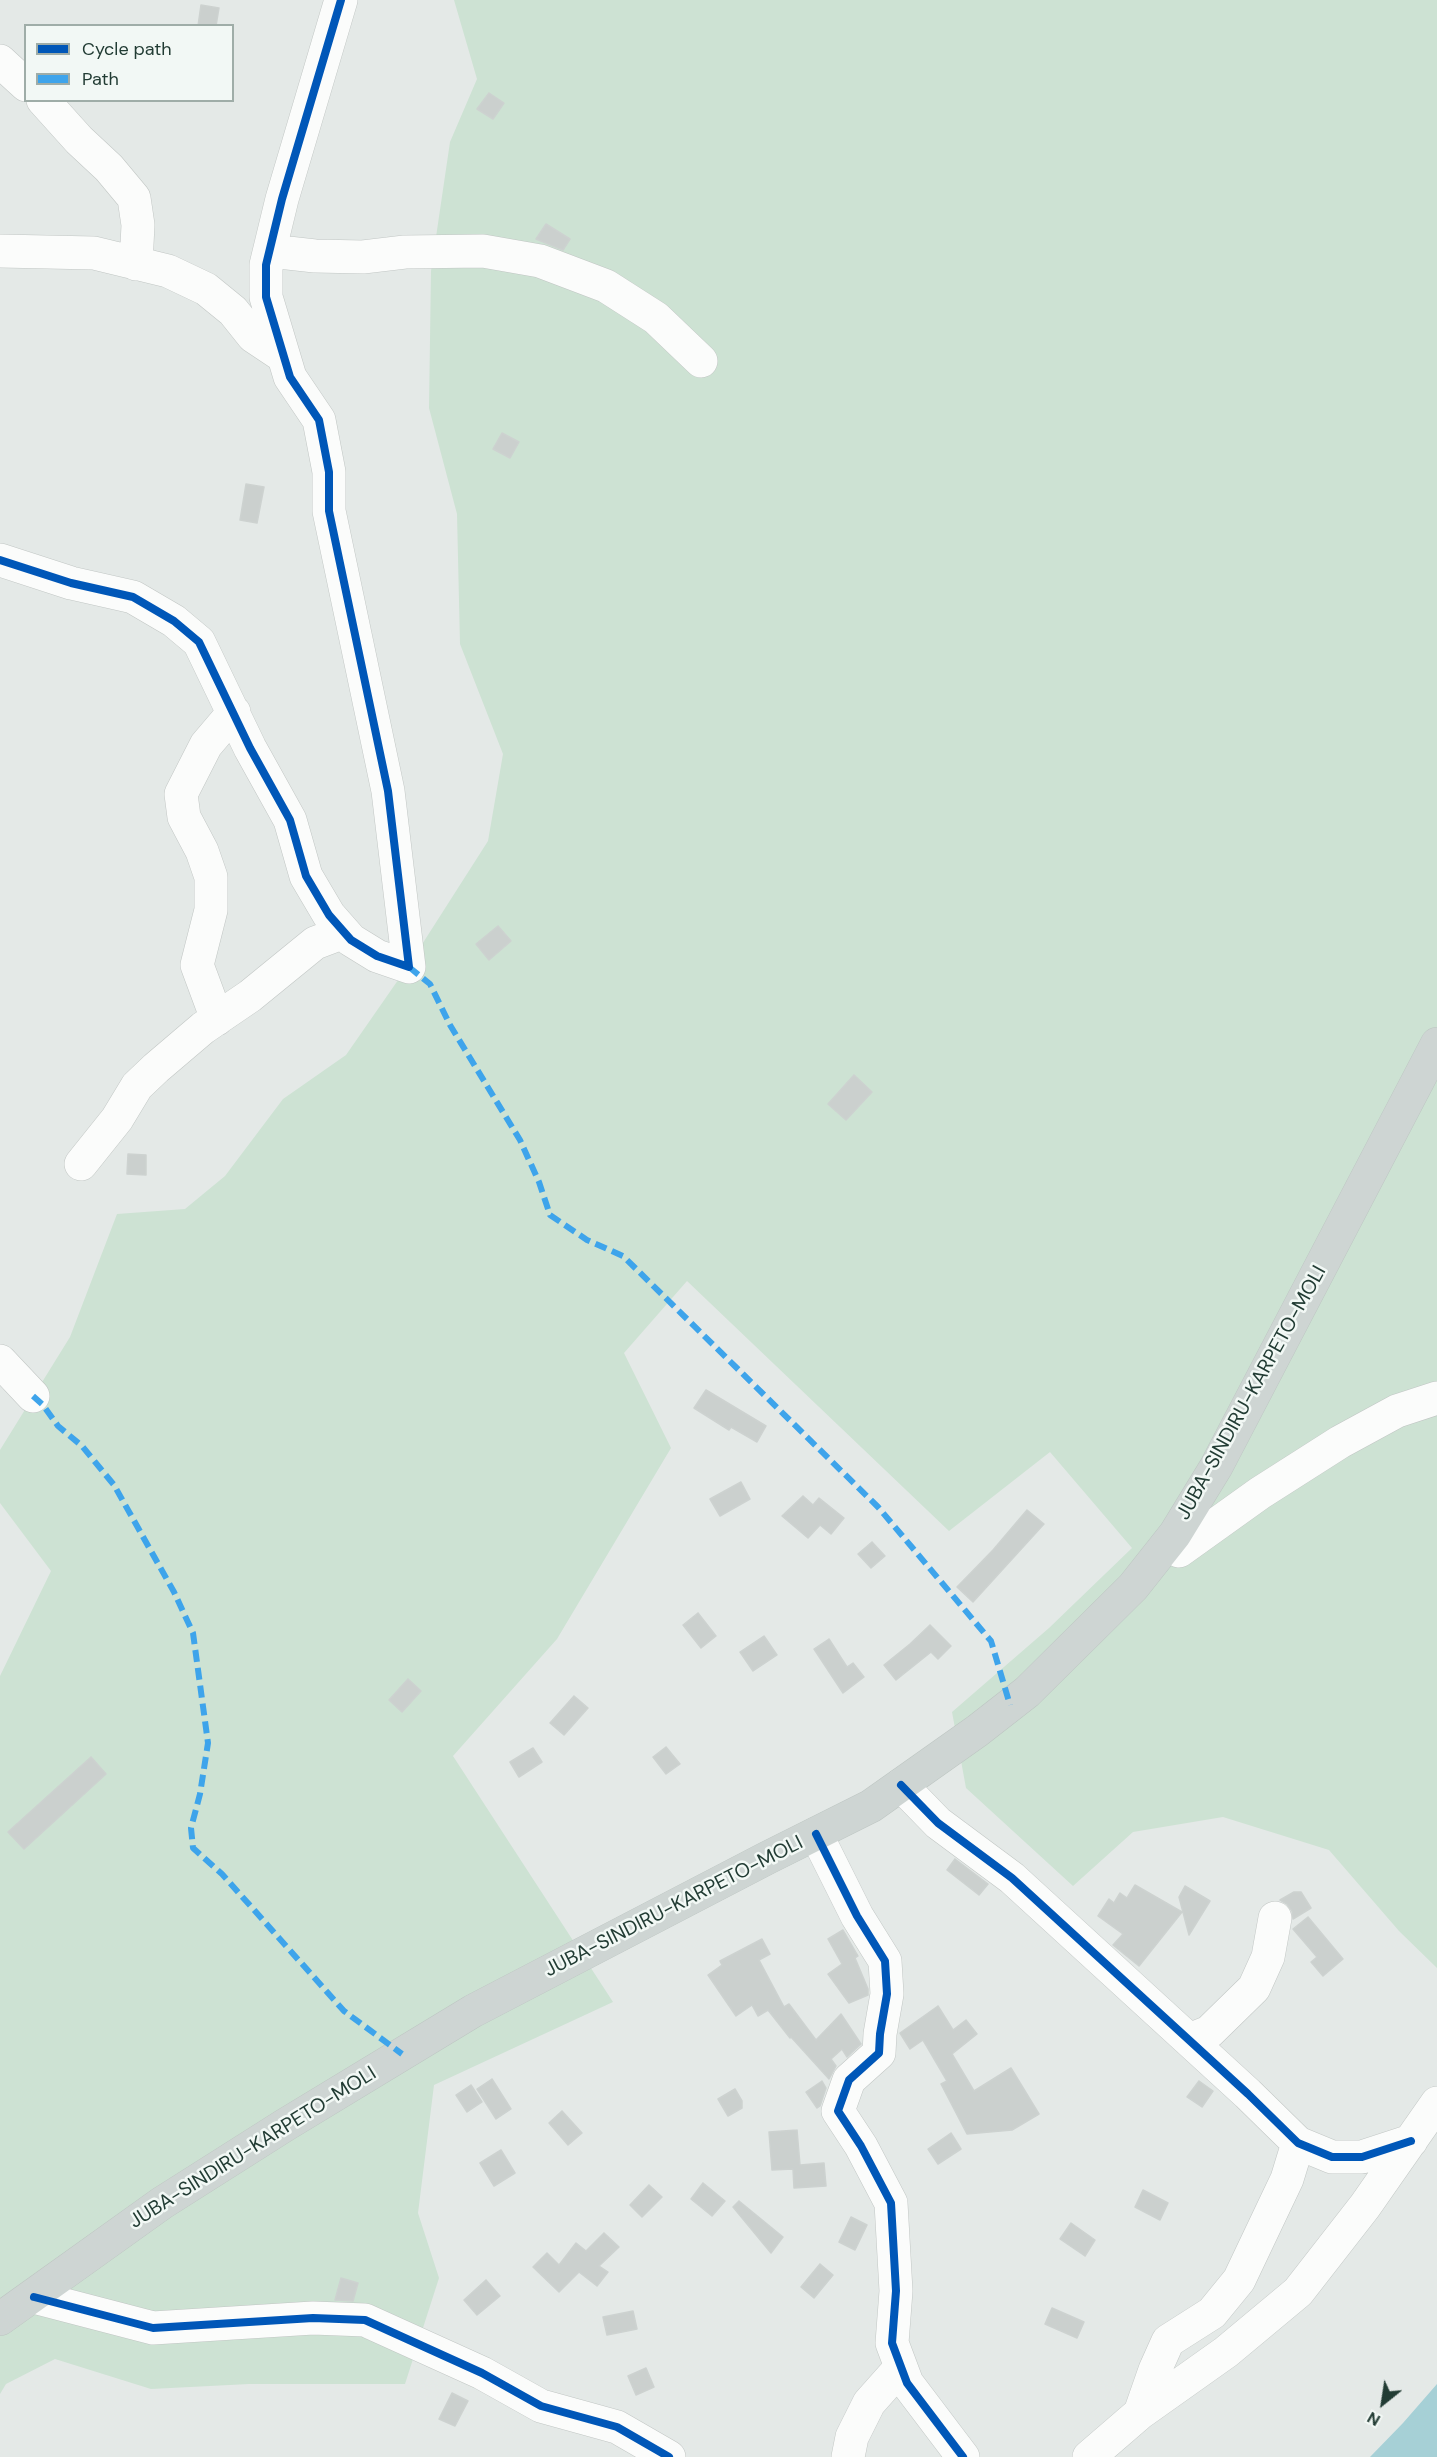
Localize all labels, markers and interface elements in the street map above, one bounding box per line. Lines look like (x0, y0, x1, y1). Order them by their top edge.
legend (24, 24, 234, 102)
text: Cycle path (82, 37, 172, 61)
text: Path (82, 67, 119, 91)
street label: JUBA-SINDIRU-KARPETO-MOLI (1172, 1262, 1332, 1524)
street label: JUBA-SINDIRU-KARPETO-MOLI (541, 1831, 807, 1983)
street label: JUBA-SINDIRU-KARPETO-MOLI (125, 2062, 381, 2234)
north arrow (1353, 2373, 1413, 2433)
text: N (1363, 2407, 1384, 2431)

